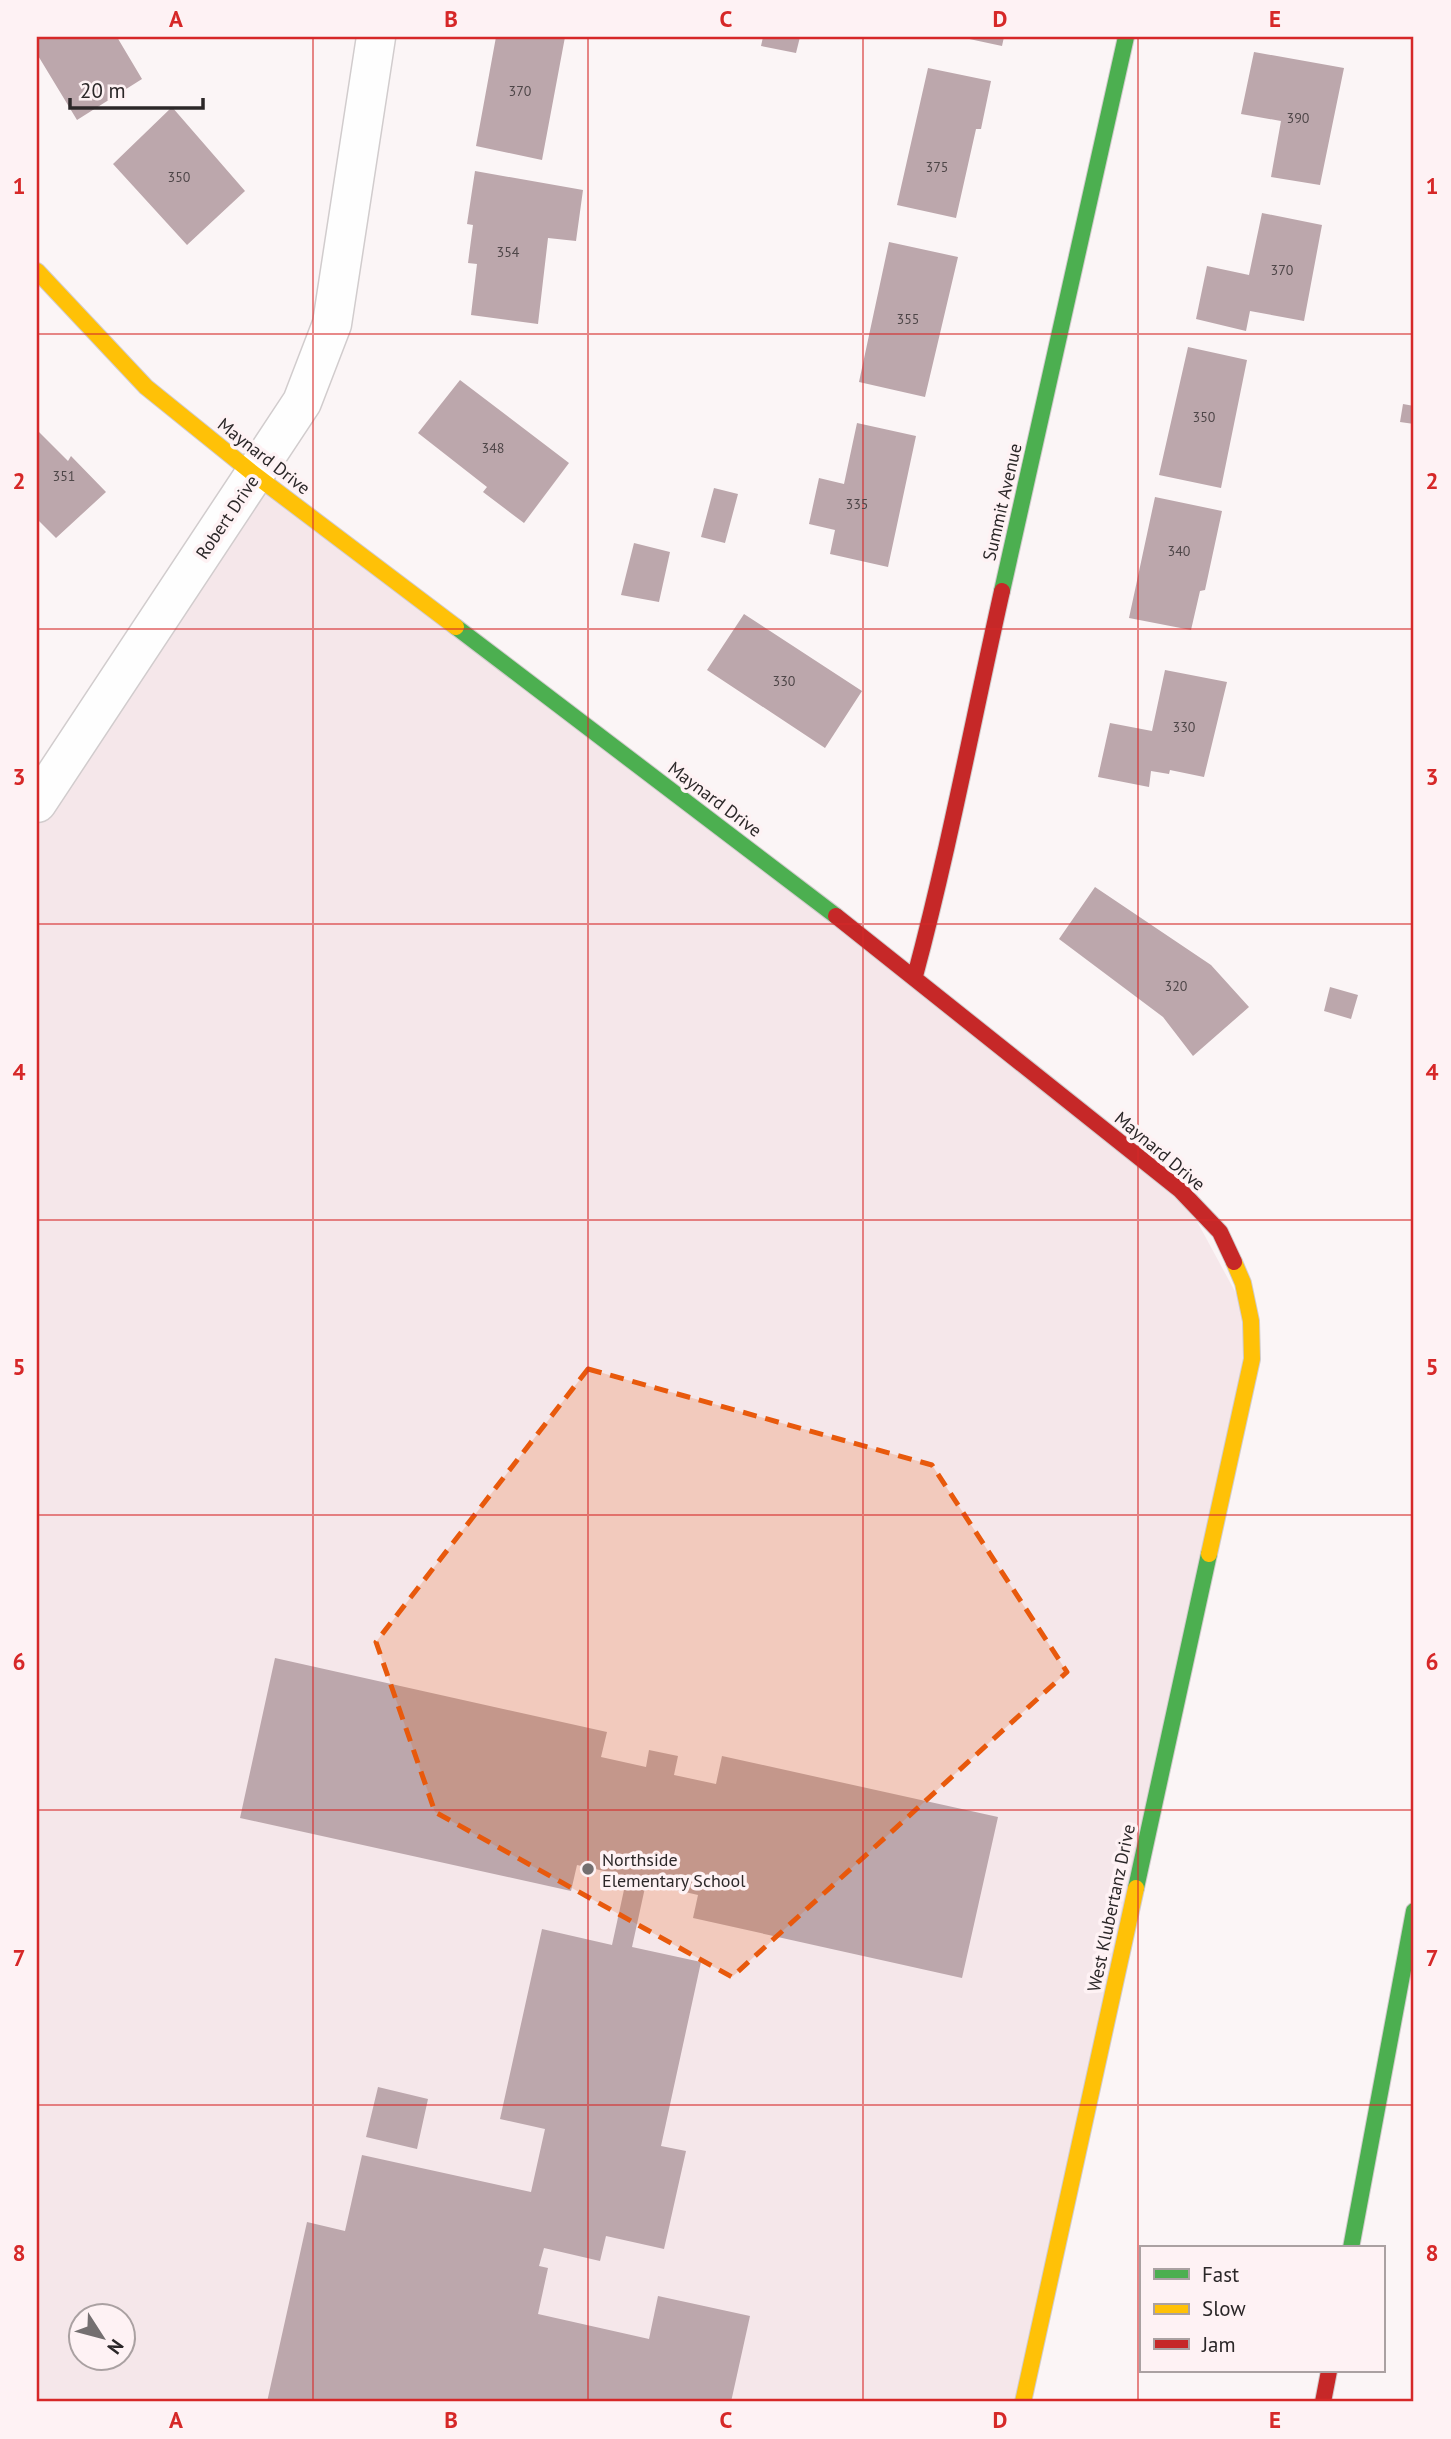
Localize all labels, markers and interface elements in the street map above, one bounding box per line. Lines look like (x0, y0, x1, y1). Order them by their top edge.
text: A (169, 4, 183, 33)
text: B (444, 4, 458, 33)
text: C (720, 4, 733, 33)
text: D (993, 4, 1007, 33)
text: E (1269, 4, 1281, 33)
scale bar (70, 66, 203, 110)
text: 20 m (80, 77, 126, 104)
house number: 370 (509, 82, 532, 100)
house number: 390 (1287, 109, 1310, 127)
house number: 375 (926, 158, 948, 176)
house number: 350 (168, 168, 191, 186)
text: 1 (12, 171, 26, 200)
text: 1 (1425, 171, 1439, 200)
house number: 354 (497, 243, 520, 261)
house number: 370 (1271, 261, 1294, 279)
house number: 355 (897, 310, 919, 328)
house number: 350 (1193, 408, 1216, 426)
street label: Maynard Drive (213, 413, 315, 499)
house number: 348 (482, 439, 504, 457)
street label: Summit Avenue (977, 441, 1027, 563)
text: 2 (12, 466, 26, 495)
text: 2 (1425, 466, 1439, 495)
house number: 351 (53, 467, 75, 485)
street label: Robert Drive (191, 471, 263, 563)
house number: 335 (846, 495, 868, 513)
house number: 340 (1168, 542, 1191, 560)
house number: 330 (773, 672, 796, 690)
house number: 330 (1173, 718, 1196, 736)
street label: Maynard Drive (664, 756, 766, 842)
text: 3 (12, 762, 26, 791)
text: 3 (1425, 762, 1439, 791)
house number: 320 (1165, 977, 1188, 995)
text: 4 (12, 1057, 26, 1086)
text: 4 (1425, 1057, 1439, 1086)
street label: Maynard Drive (1110, 1106, 1210, 1196)
text: 5 (12, 1352, 26, 1381)
text: 5 (1425, 1352, 1439, 1381)
text: 6 (12, 1647, 26, 1676)
text: 6 (1425, 1647, 1439, 1676)
street label: West Klubertanz Drive (1082, 1822, 1140, 1994)
place label: Northside Elementary School (602, 1848, 746, 1892)
marker: Northside Elementary School (580, 1861, 596, 1877)
text: 7 (12, 1943, 26, 1972)
text: 7 (1425, 1943, 1439, 1972)
text: 8 (12, 2238, 26, 2267)
text: 8 (1425, 2238, 1439, 2267)
legend (1140, 2246, 1384, 2372)
text: Fast (1202, 2261, 1239, 2288)
text: Slow (1202, 2295, 1246, 2322)
north arrow (66, 2302, 136, 2372)
text: Jam (1201, 2331, 1236, 2358)
text: N (102, 2335, 129, 2359)
text: A (169, 2405, 183, 2434)
text: B (444, 2405, 458, 2434)
text: C (720, 2405, 733, 2434)
text: D (993, 2405, 1007, 2434)
text: E (1269, 2405, 1281, 2434)

